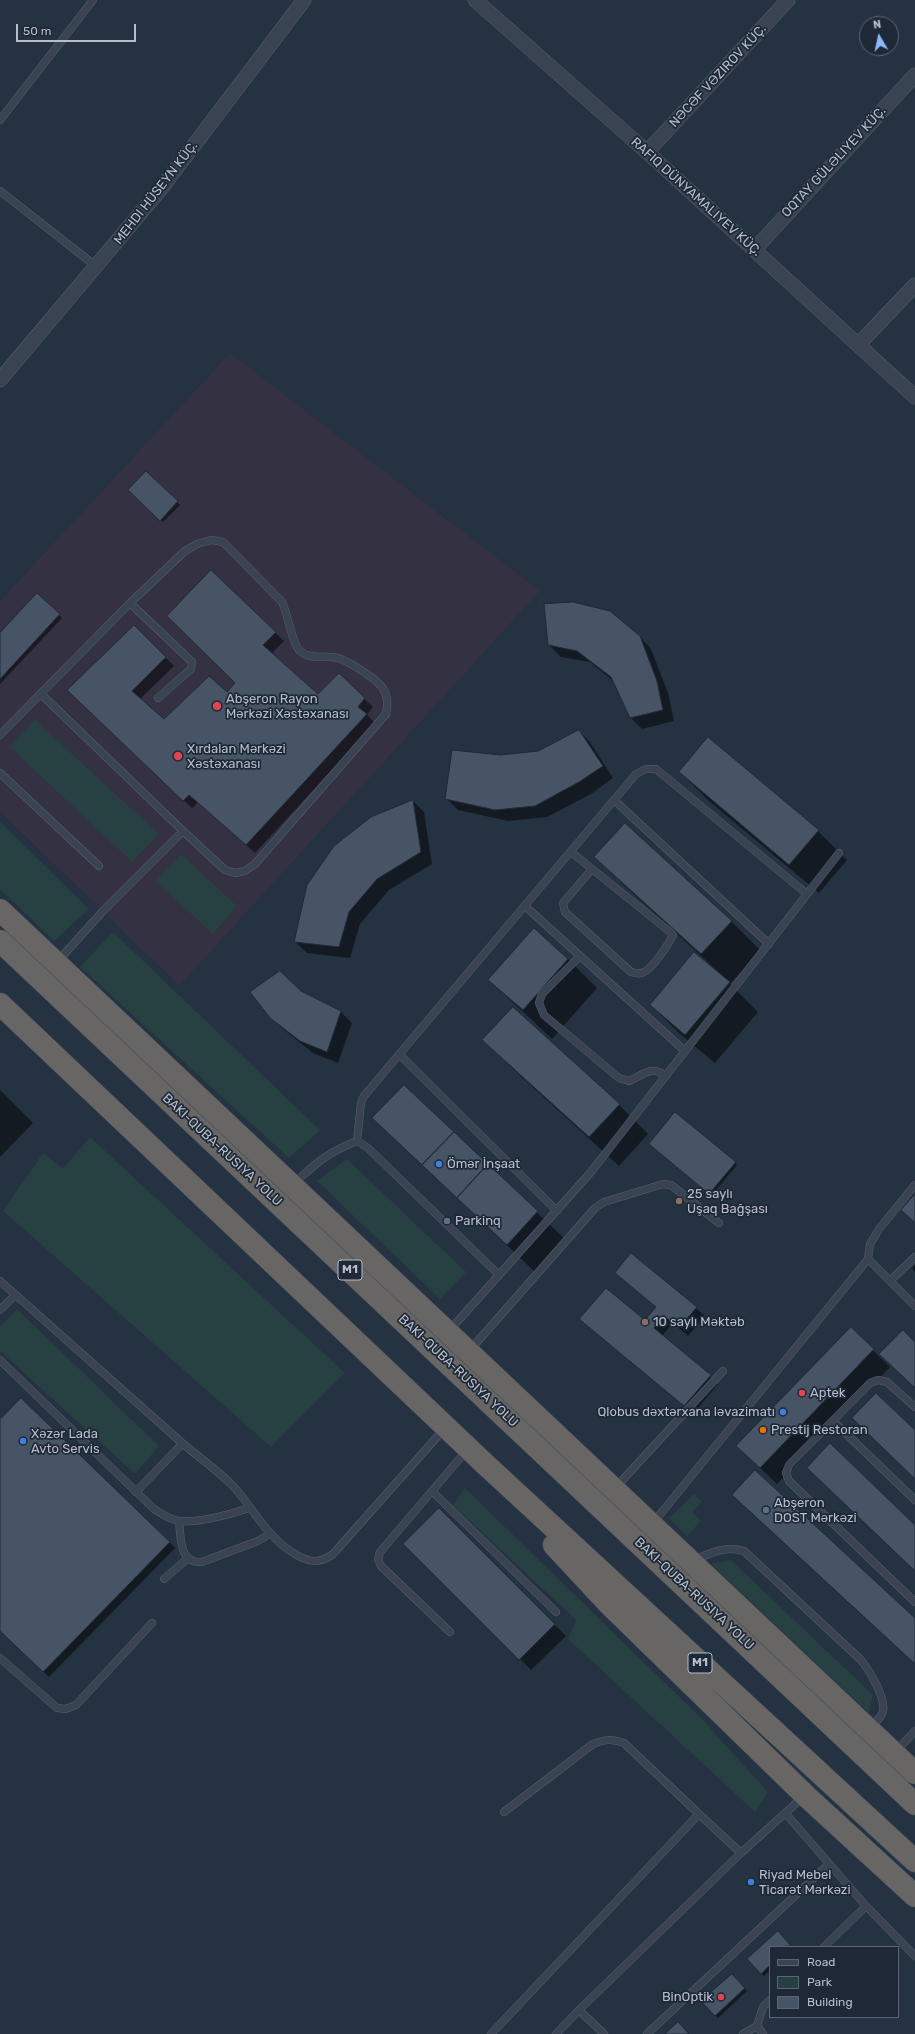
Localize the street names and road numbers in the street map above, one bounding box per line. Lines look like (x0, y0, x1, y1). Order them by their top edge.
street label: NƏCƏF VƏZIROV KÜÇ. (666, 21, 770, 131)
street label: OQTAY GÜLƏLIYEV KÜÇ. (779, 103, 889, 221)
street label: RAFIQ DÜNYAMALIYEV KÜÇ. (628, 134, 764, 260)
street label: MEHDI HÜSEYN KÜÇ. (111, 138, 201, 248)
street label: BAKI-QUBA-RUSIYA YOLU (159, 1091, 285, 1209)
road number: M1 (338, 1260, 362, 1280)
street label: BAKI-QUBA-RUSIYA YOLU (395, 1312, 521, 1430)
street label: BAKI-QUBA-RUSIYA YOLU (631, 1535, 757, 1653)
road number: M1 (688, 1653, 712, 1673)

